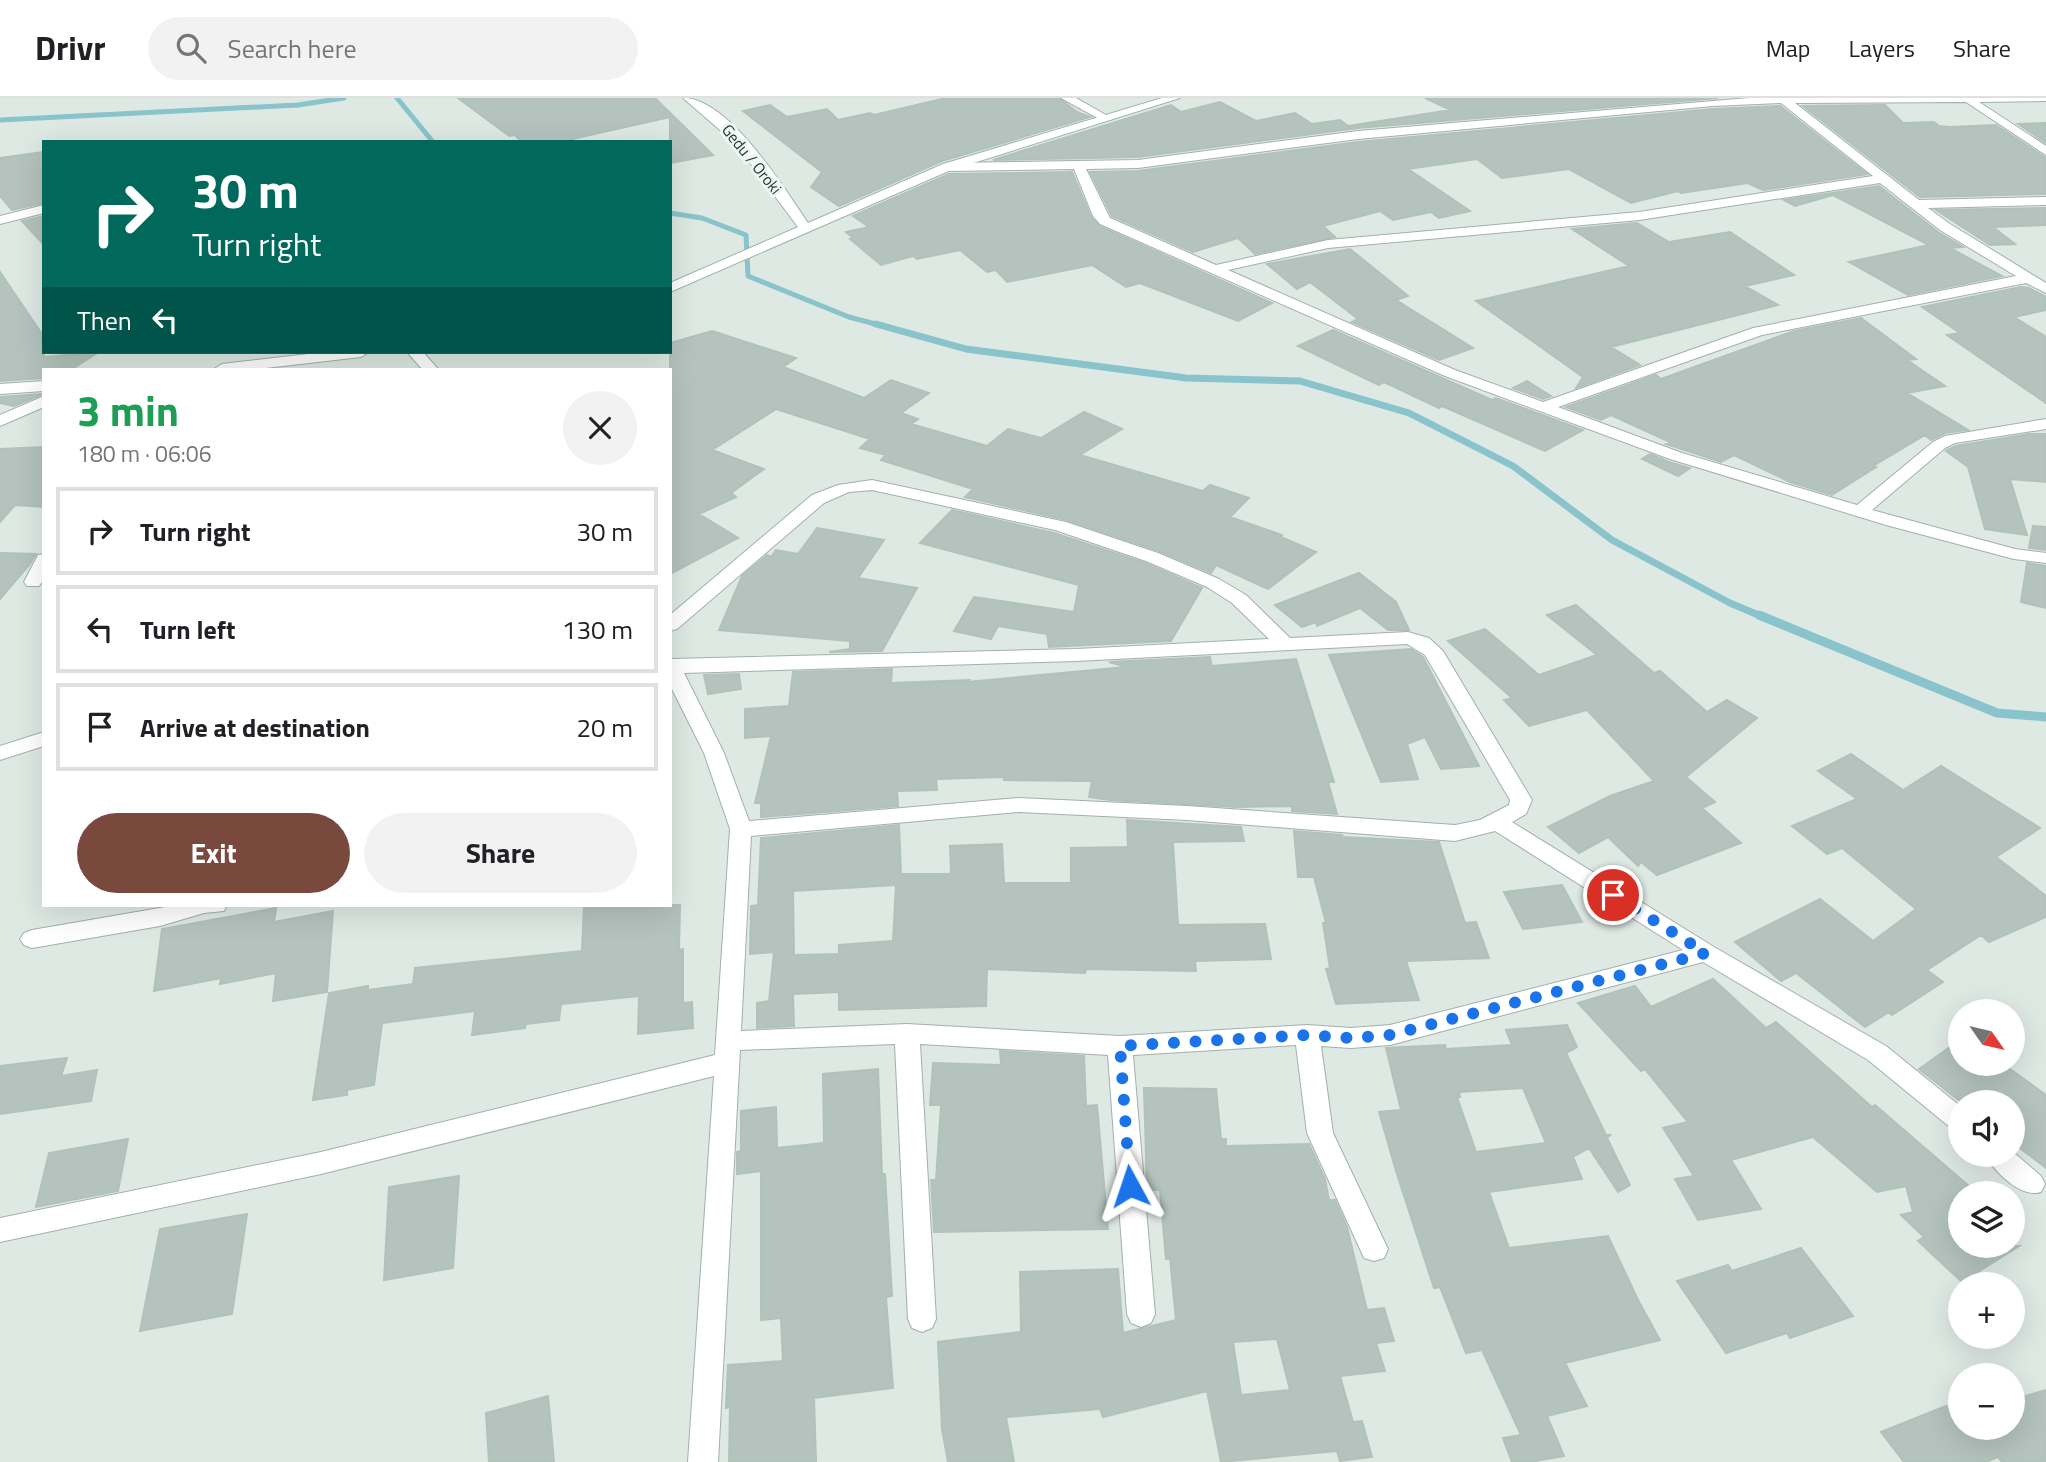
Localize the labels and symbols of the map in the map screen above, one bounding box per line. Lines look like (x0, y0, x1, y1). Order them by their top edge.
street label: Gedu / Oroki (716, 119, 788, 199)
pin (1583, 865, 1643, 925)
north arrow (1948, 999, 2025, 1076)
position arrow (1093, 1149, 1167, 1223)

